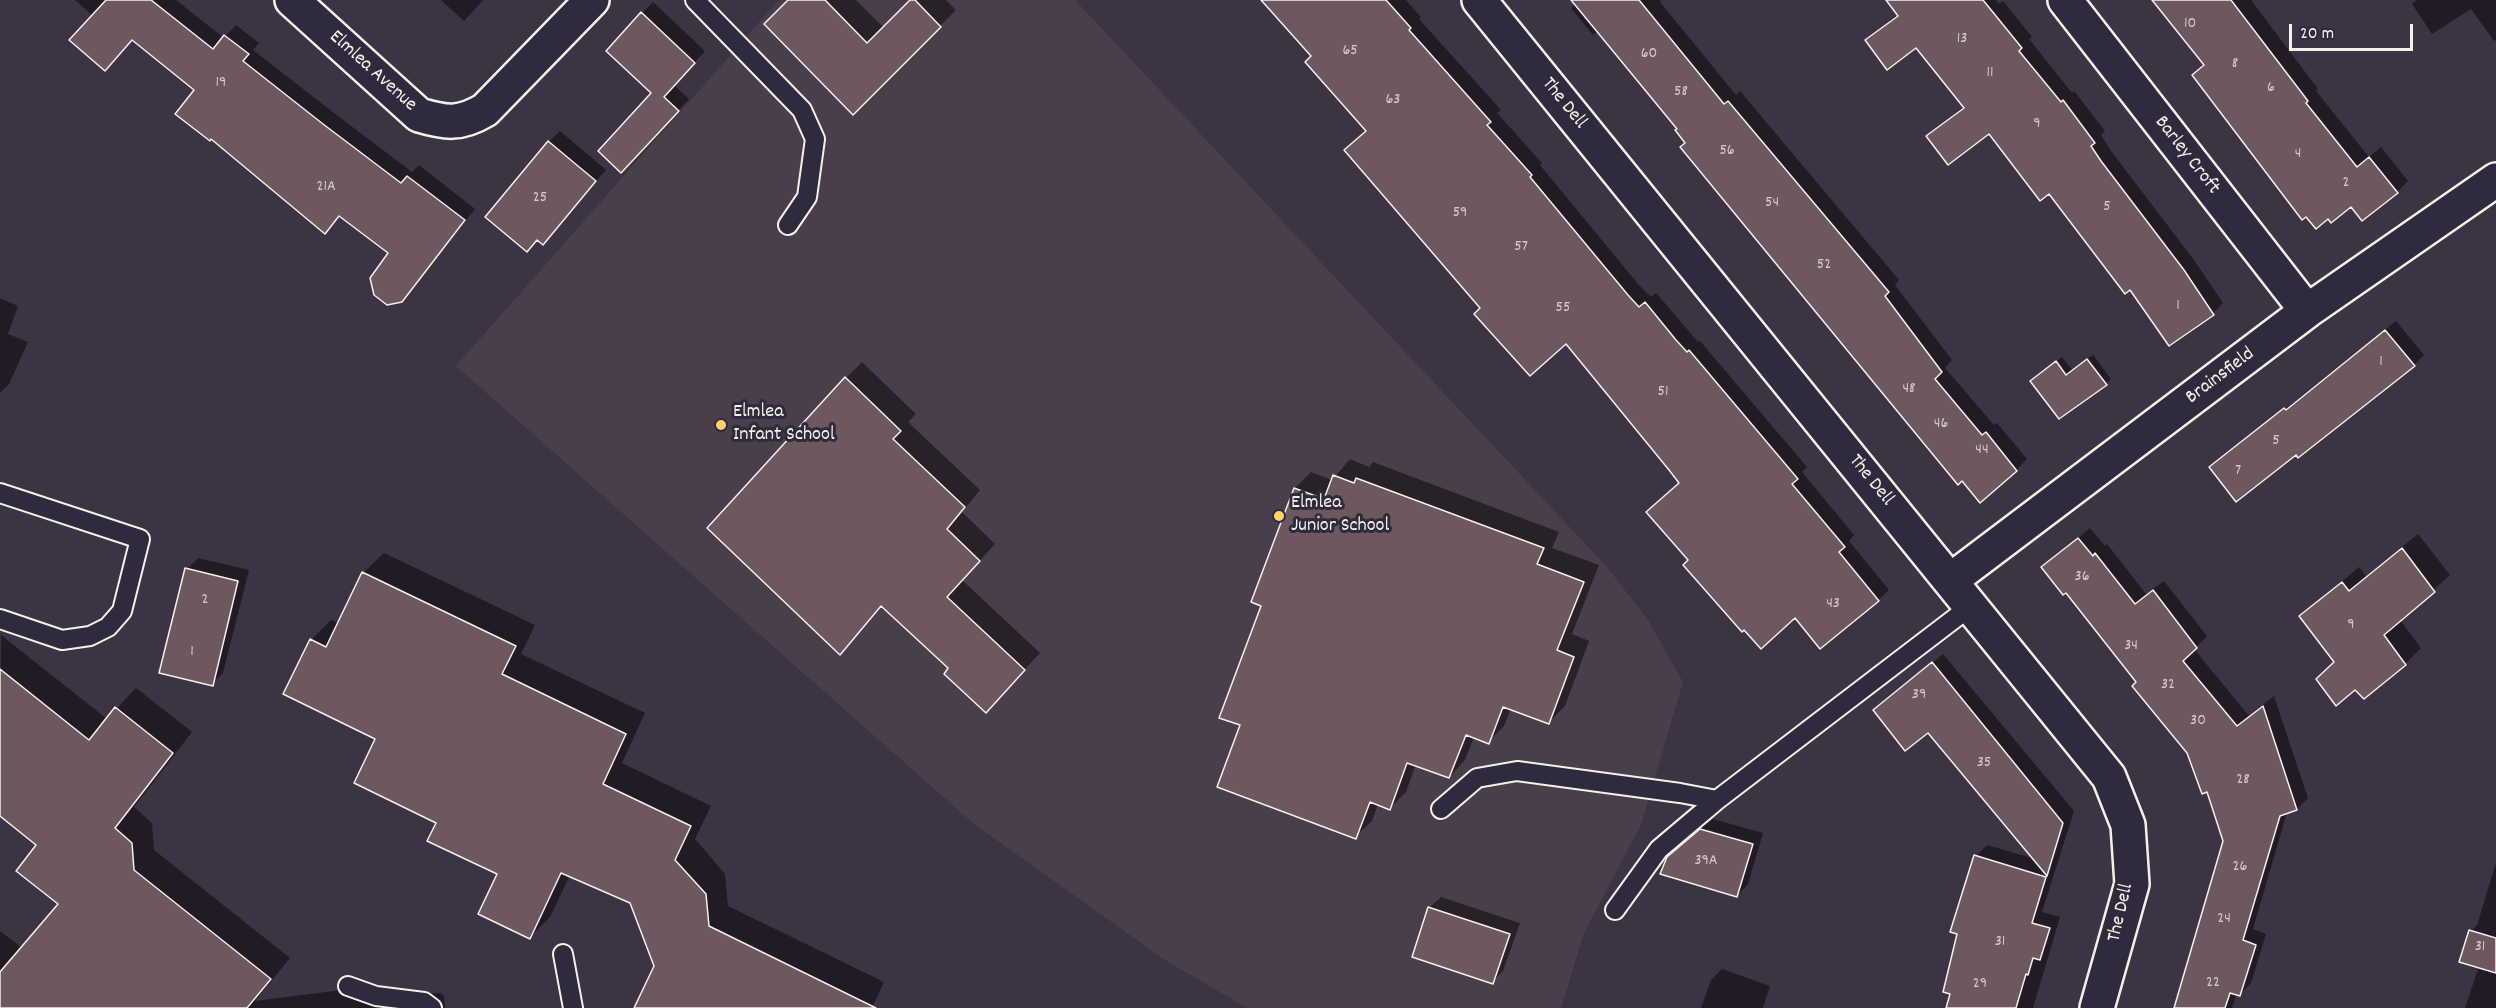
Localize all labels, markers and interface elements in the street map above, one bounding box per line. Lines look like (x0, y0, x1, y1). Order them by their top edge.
scale bar (2292, 12, 2416, 50)
house number: 10 (2184, 15, 2196, 35)
text: 20 m (2300, 22, 2334, 47)
street label: Elmlea Avenue (323, 26, 421, 118)
house number: 13 (1957, 30, 1967, 50)
house number: 65 (1342, 42, 1358, 62)
house number: 60 (1641, 45, 1657, 65)
house number: 8 (2232, 55, 2238, 75)
house number: 11 (1986, 64, 1994, 84)
street label: The Dell (1535, 73, 1591, 135)
house number: 19 (216, 74, 226, 94)
house number: 6 (2267, 79, 2275, 99)
house number: 58 (1674, 83, 1688, 103)
house number: 63 (1386, 91, 1400, 111)
street label: Barley Croft (2148, 112, 2224, 200)
house number: 9 (2033, 115, 2041, 135)
house number: 56 (1719, 142, 1735, 162)
house number: 4 (2295, 145, 2301, 165)
house number: 2 (2343, 174, 2349, 194)
house number: 21A (316, 178, 336, 198)
house number: 25 (533, 189, 547, 209)
house number: 54 (1765, 194, 1779, 214)
house number: 5 (2103, 198, 2111, 218)
house number: 59 (1453, 204, 1467, 224)
house number: 57 (1514, 238, 1528, 258)
house number: 52 (1817, 256, 1831, 276)
house number: 1 (2176, 297, 2180, 317)
house number: 55 (1556, 299, 1570, 319)
street label: Brainsfield (2182, 343, 2260, 411)
house number: 1 (2379, 353, 2383, 373)
house number: 48 (1902, 380, 1916, 400)
house number: 51 (1658, 383, 1668, 403)
place label: Elmlea Infant School (733, 401, 835, 448)
house number: 46 (1934, 415, 1948, 435)
marker: Elmlea Infant School (714, 418, 728, 432)
house number: 5 (2272, 432, 2280, 452)
house number: 44 (1975, 441, 1989, 461)
street label: The Dell (1842, 450, 1898, 512)
house number: 7 (2235, 462, 2241, 482)
place label: Elmlea Junior School (1291, 492, 1389, 539)
marker: Elmlea Junior School (1272, 509, 1286, 523)
house number: 36 (2075, 568, 2089, 588)
house number: 2 (202, 591, 208, 611)
house number: 43 (1826, 595, 1840, 615)
house number: 9 (2347, 616, 2355, 636)
house number: 34 (2124, 637, 2138, 657)
house number: 1 (190, 643, 194, 663)
house number: 32 (2161, 676, 2175, 696)
house number: 39 (1912, 686, 1926, 706)
house number: 30 (2190, 712, 2206, 732)
house number: 35 (1977, 754, 1991, 774)
house number: 28 (2236, 771, 2250, 791)
house number: 39A (1694, 852, 1718, 872)
house number: 26 (2233, 858, 2247, 878)
street label: The Dell (2104, 881, 2140, 945)
house number: 24 (2217, 910, 2231, 930)
house number: 31 (1995, 933, 2005, 953)
house number: 31 (2475, 938, 2485, 958)
house number: 22 (2206, 974, 2220, 994)
house number: 29 (1973, 975, 1987, 995)

